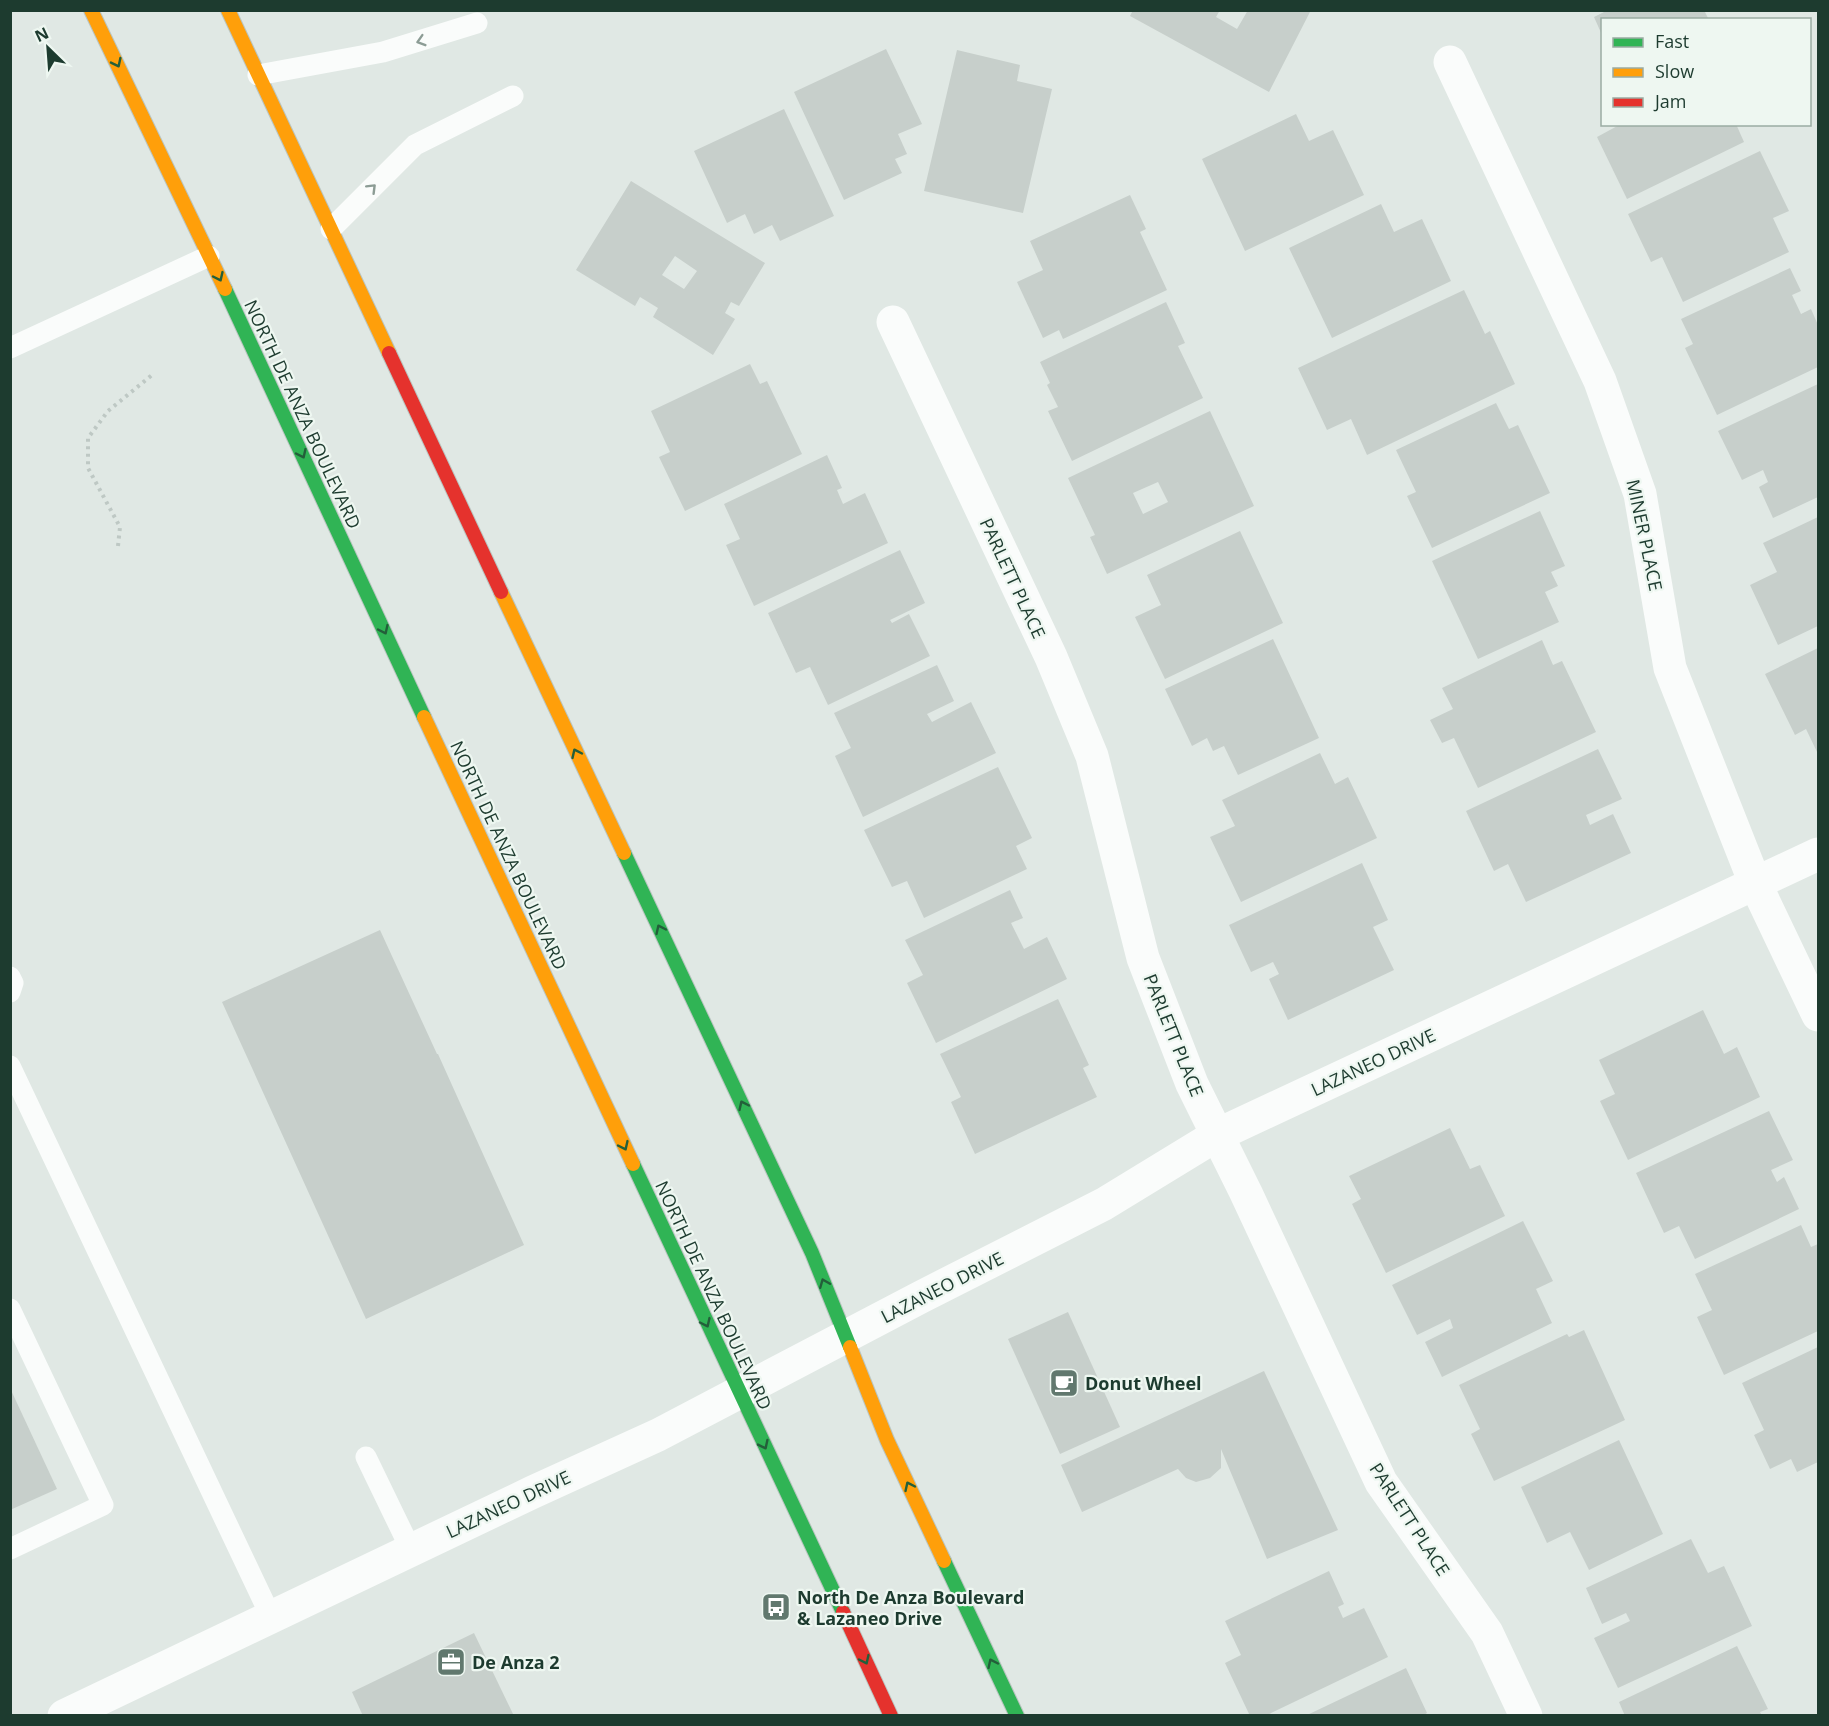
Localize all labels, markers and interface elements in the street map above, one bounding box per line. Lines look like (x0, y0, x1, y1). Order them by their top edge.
north arrow (18, 18, 78, 78)
legend (1601, 18, 1811, 126)
text: N (31, 22, 52, 47)
text: Fast (1655, 29, 1689, 53)
one-way arrow (416, 33, 427, 46)
one-way arrow (109, 57, 121, 68)
text: Slow (1655, 59, 1694, 83)
text: Jam (1653, 89, 1687, 113)
one-way arrow (365, 184, 376, 195)
one-way arrow (212, 270, 224, 281)
street label: NORTH DE ANZA BOULEVARD (239, 296, 367, 532)
one-way arrow (294, 447, 306, 458)
street label: MINER PLACE (1621, 477, 1669, 593)
street label: PARLETT PLACE (975, 514, 1051, 642)
one-way arrow (377, 624, 389, 635)
street label: NORTH DE ANZA BOULEVARD (445, 737, 573, 973)
one-way arrow (572, 748, 584, 759)
one-way arrow (655, 924, 667, 935)
street label: PARLETT PLACE (1138, 970, 1210, 1100)
street label: LAZANEO DRIVE (1307, 1023, 1439, 1101)
one-way arrow (738, 1101, 750, 1112)
one-way arrow (617, 1139, 629, 1150)
street label: NORTH DE ANZA BOULEVARD (650, 1177, 778, 1413)
street label: LAZANEO DRIVE (877, 1246, 1007, 1328)
one-way arrow (819, 1278, 831, 1289)
one-way arrow (699, 1316, 711, 1327)
cafe icon: Donut Wheel (1048, 1367, 1080, 1399)
place label: Donut Wheel (1085, 1371, 1202, 1395)
one-way arrow (757, 1439, 768, 1450)
street label: PARLETT PLACE (1364, 1458, 1456, 1580)
street label: LAZANEO DRIVE (442, 1465, 574, 1543)
one-way arrow (904, 1482, 916, 1493)
place label: North De Anza Boulevard & Lazaneo Drive (797, 1585, 1024, 1630)
bus stop icon: North De Anza Boulevard & Lazaneo Drive (760, 1591, 792, 1623)
office icon: De Anza 2 (435, 1646, 467, 1678)
place label: De Anza 2 (472, 1650, 560, 1674)
one-way arrow (858, 1653, 870, 1664)
one-way arrow (988, 1658, 1000, 1669)

